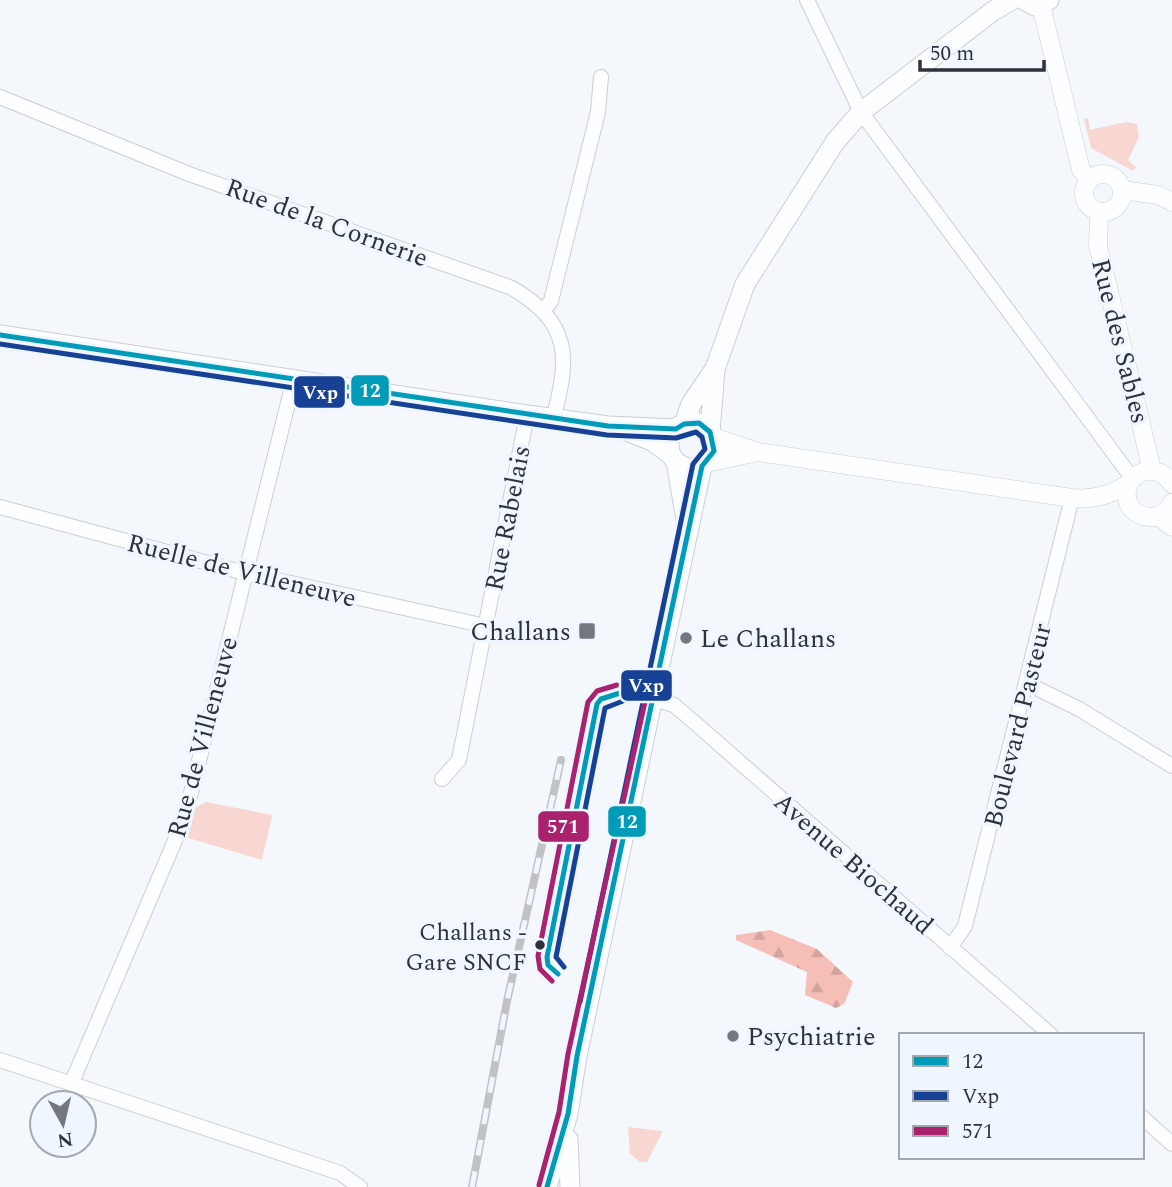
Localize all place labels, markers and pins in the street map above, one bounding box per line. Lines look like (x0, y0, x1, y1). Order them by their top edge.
place label: Challans (470, 612, 571, 652)
place label: Le Challans (700, 619, 836, 659)
marker: Challans (577, 621, 597, 641)
marker: Le Challans (678, 630, 694, 646)
place label: Challans - Gare SNCF (406, 915, 527, 981)
marker: Challans - Gare SNCF (533, 938, 547, 952)
place label: Psychiatrie (747, 1017, 876, 1057)
marker: Psychiatrie (725, 1028, 741, 1044)

